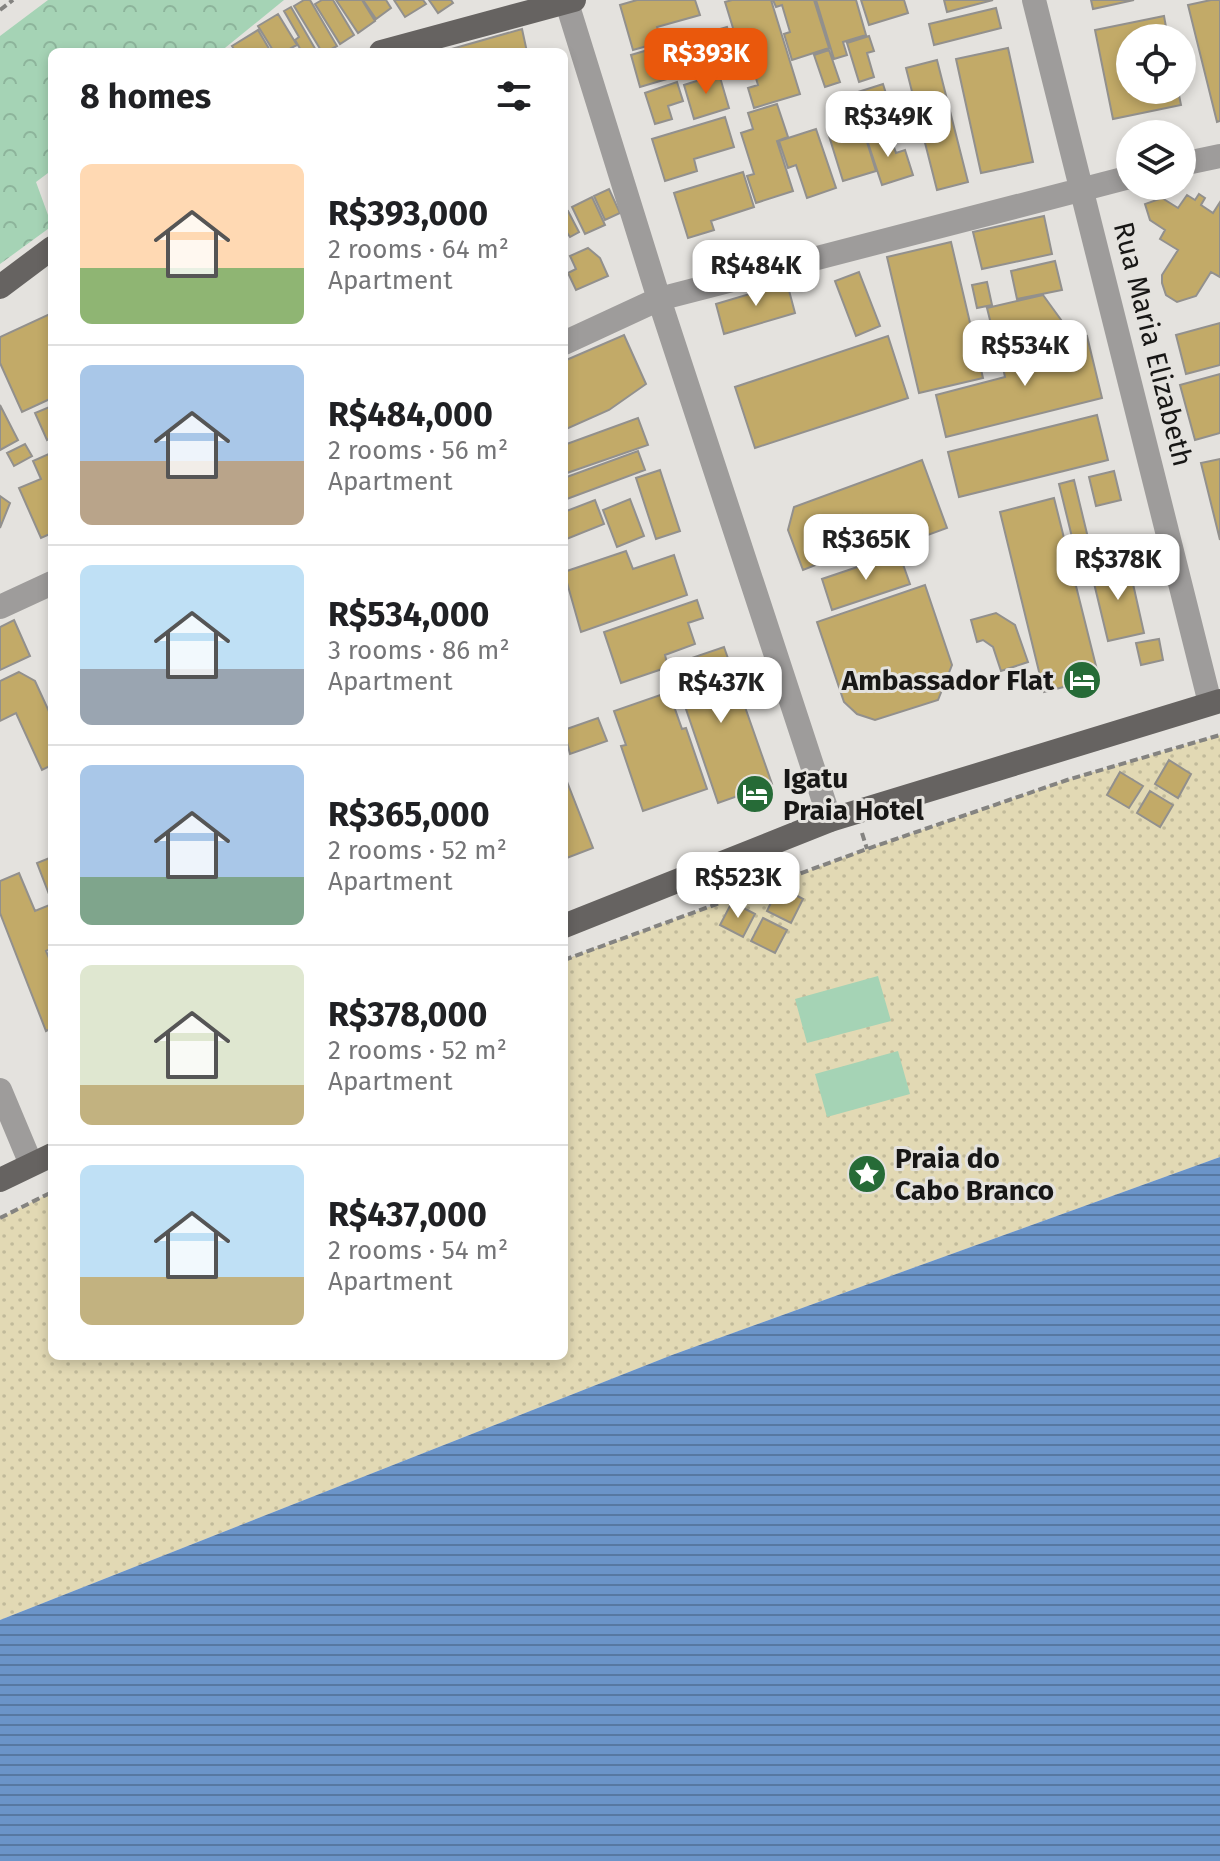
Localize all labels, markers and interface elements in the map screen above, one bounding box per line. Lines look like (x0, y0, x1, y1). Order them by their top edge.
map controls (1116, 24, 1196, 200)
button: locate (1116, 24, 1196, 104)
pin: R$393K (641, 28, 771, 96)
text: R$393K (662, 38, 750, 69)
icon: filters (492, 74, 536, 118)
text: 8 homes (80, 76, 211, 117)
pin: R$349K (823, 91, 953, 159)
text: R$349K (844, 101, 932, 132)
button: layers (1116, 120, 1196, 200)
text: R$393,000 (328, 193, 488, 234)
icon: home (144, 196, 240, 292)
street label: Rua Maria Elizabeth (1107, 218, 1199, 470)
text: 2 rooms · 64 m² (328, 234, 509, 265)
pin: R$484K (691, 240, 821, 308)
text: R$484K (710, 250, 802, 281)
text: Apartment (328, 265, 453, 296)
pin: R$534K (960, 320, 1090, 388)
text: R$534K (981, 330, 1069, 361)
text: R$484,000 (328, 394, 493, 435)
icon: home (144, 397, 240, 493)
text: 2 rooms · 56 m² (328, 435, 508, 466)
text: Apartment (328, 466, 453, 497)
pin: R$365K (801, 514, 931, 582)
text: R$365K (822, 524, 910, 555)
pin: R$378K (1053, 534, 1183, 602)
text: R$378K (1075, 544, 1161, 575)
text: R$534,000 (328, 594, 489, 635)
icon: home (144, 597, 240, 693)
text: 3 rooms · 86 m² (328, 635, 510, 666)
pin: R$437K (656, 657, 786, 725)
hotel icon: Ambassador Flat (1061, 659, 1103, 701)
place label: Ambassador Flat (841, 664, 1055, 697)
text: Apartment (328, 666, 453, 697)
text: R$437K (678, 667, 764, 698)
place label: Igatu Praia Hotel (783, 762, 924, 827)
hotel icon: Igatu Praia Hotel (734, 773, 776, 815)
text: R$365,000 (328, 794, 490, 835)
icon: home (144, 797, 240, 893)
text: 2 rooms · 52 m² (328, 835, 507, 866)
pin: R$523K (673, 852, 803, 920)
text: R$523K (695, 862, 781, 893)
text: Apartment (328, 866, 453, 897)
text: R$378,000 (328, 994, 487, 1035)
icon: home (144, 997, 240, 1093)
text: 2 rooms · 52 m² (328, 1035, 507, 1066)
text: Apartment (328, 1066, 453, 1097)
place label: Praia do Cabo Branco (895, 1142, 1054, 1207)
place icon: Praia do Cabo Branco (846, 1153, 888, 1195)
text: R$437,000 (328, 1194, 487, 1235)
icon: home (144, 1197, 240, 1293)
text: 2 rooms · 54 m² (328, 1235, 508, 1266)
text: Apartment (328, 1266, 453, 1297)

